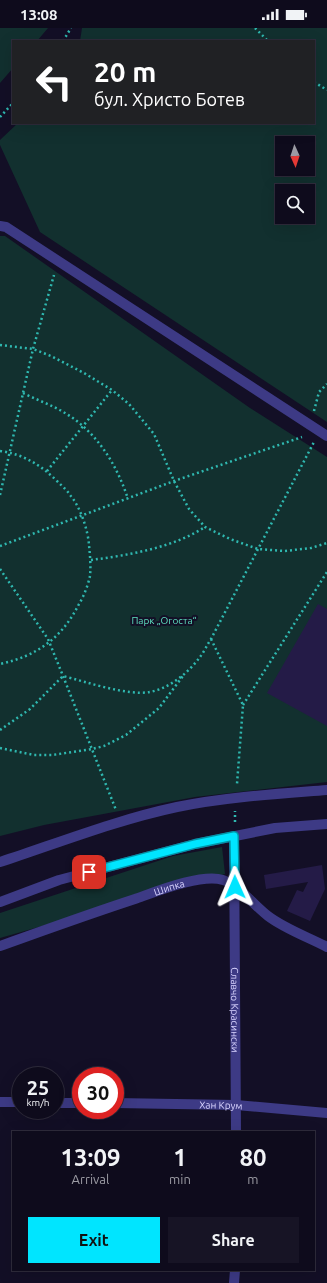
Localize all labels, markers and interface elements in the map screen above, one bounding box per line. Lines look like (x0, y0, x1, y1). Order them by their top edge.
text: 13:08 (20, 6, 58, 23)
icon: left (28, 56, 80, 108)
text: 20 m (94, 56, 156, 87)
text: бул. Христо Ботев (94, 89, 245, 109)
north arrow (275, 136, 315, 176)
map controls (275, 136, 315, 224)
button: search (275, 184, 315, 224)
park label: Парк „Огоста“ (131, 615, 197, 626)
pin (72, 855, 106, 889)
icon: arrive (78, 861, 100, 883)
position arrow (214, 866, 256, 908)
street label: Шипка (152, 877, 186, 897)
street label: Славчо Красински (229, 967, 241, 1053)
speed limit sign: 30 (72, 1067, 124, 1119)
text: 25 (27, 1076, 49, 1099)
text: km/h (26, 1097, 50, 1108)
street label: Хан Крум (199, 1099, 243, 1111)
text: 13:09 (61, 1144, 121, 1171)
text: 1 (173, 1144, 187, 1171)
text: 80 (239, 1144, 266, 1171)
text: Arrival (72, 1172, 109, 1186)
text: min (169, 1172, 191, 1186)
text: m (247, 1172, 259, 1186)
button: Exit (28, 1217, 160, 1263)
button: Share (168, 1217, 299, 1263)

